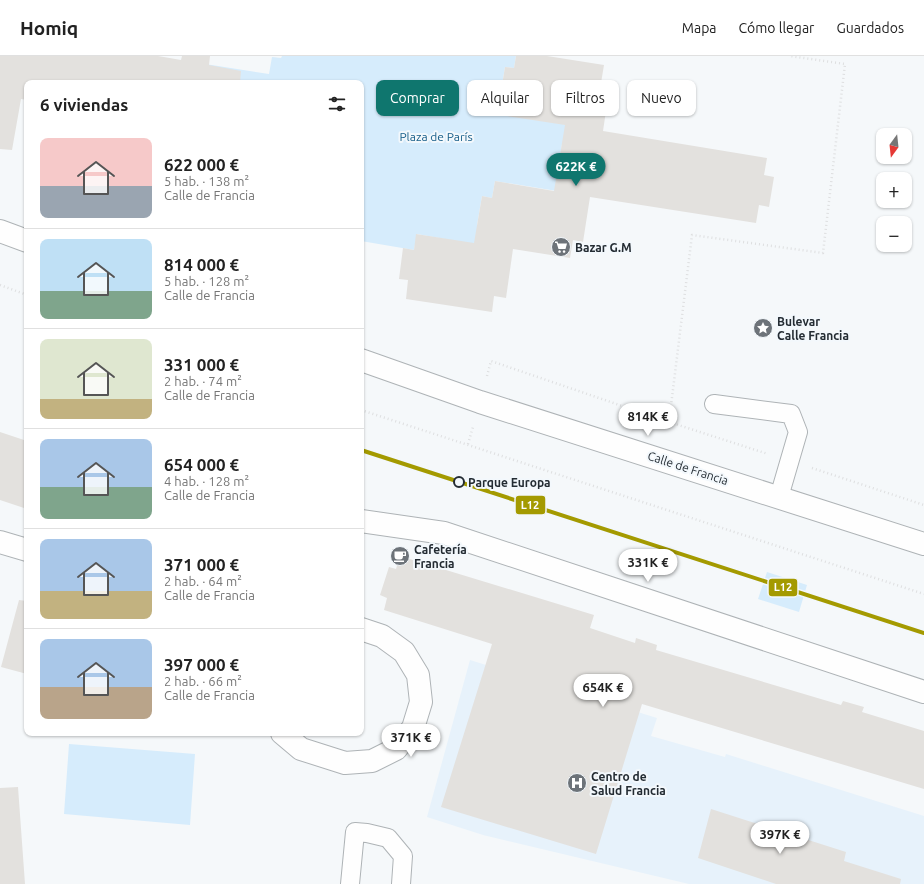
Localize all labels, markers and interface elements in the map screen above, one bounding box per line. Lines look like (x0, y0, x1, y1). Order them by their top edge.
text: Homiq (20, 17, 78, 39)
text: Mapa (682, 20, 717, 36)
text: Cómo llegar (739, 20, 814, 36)
text: Guardados (836, 20, 904, 36)
chip: Comprar (376, 80, 459, 116)
chip: Alquilar (467, 80, 543, 116)
chip: Filtros (551, 80, 619, 116)
chip: Nuevo (627, 80, 696, 116)
icon: filters (326, 93, 348, 115)
text: 6 viviendas (40, 95, 128, 114)
north arrow (876, 128, 912, 164)
map controls (876, 128, 912, 252)
park label: Plaza de París (399, 130, 473, 143)
pin: 622K € (543, 153, 609, 187)
icon: home (72, 154, 120, 202)
text: 622 000 € (164, 155, 239, 174)
text: 622K € (555, 159, 597, 173)
button: + (876, 172, 912, 208)
text: 5 hab. · 138 m² (164, 174, 249, 188)
text: Calle de Francia (164, 188, 255, 202)
button: − (876, 216, 912, 252)
supermarket icon: Bazar G.M (550, 236, 572, 258)
place label: Bazar G.M (575, 241, 632, 254)
icon: home (72, 255, 120, 303)
text: 814 000 € (164, 255, 239, 274)
text: 5 hab. · 128 m² (164, 274, 249, 288)
text: Calle de Francia (164, 288, 255, 302)
place label: Bulevar Calle Francia (777, 315, 849, 342)
place icon: Bulevar Calle Francia (752, 317, 774, 339)
icon: home (72, 355, 120, 403)
text: 331 000 € (164, 355, 239, 374)
text: 2 hab. · 74 m² (164, 374, 242, 388)
text: Calle de Francia (164, 388, 255, 402)
pin: 814K € (615, 403, 681, 437)
text: 814K € (627, 409, 669, 423)
street label: Calle de Francia (646, 449, 730, 487)
icon: home (72, 455, 120, 503)
text: 654 000 € (164, 455, 239, 474)
text: 4 hab. · 128 m² (164, 474, 249, 488)
marker: Parque Europa (453, 476, 465, 488)
place label: Parque Europa (468, 476, 551, 489)
text: Calle de Francia (164, 488, 255, 502)
line badge: L12 (515, 495, 546, 515)
text: L12 (521, 499, 539, 511)
place label: Cafetería Francia (414, 543, 467, 570)
cafe icon: Cafetería Francia (389, 545, 411, 567)
pin: 331K € (615, 549, 681, 583)
icon: home (72, 555, 120, 603)
text: 371 000 € (164, 555, 239, 574)
text: 331K € (627, 555, 669, 569)
text: 2 hab. · 64 m² (164, 574, 242, 588)
line badge: L12 (768, 578, 798, 597)
text: L12 (774, 581, 792, 593)
text: Calle de Francia (164, 588, 255, 602)
icon: home (72, 655, 120, 703)
text: 397 000 € (164, 655, 239, 674)
text: 2 hab. · 66 m² (164, 674, 242, 688)
pin: 654K € (570, 674, 636, 708)
text: 654K € (582, 680, 624, 694)
text: Calle de Francia (164, 688, 255, 702)
pin: 371K € (378, 724, 444, 758)
text: 371K € (390, 730, 432, 744)
place label: Centro de Salud Francia (591, 770, 666, 797)
hospital icon: Centro de Salud Francia (566, 772, 588, 794)
pin: 397K € (747, 821, 813, 855)
text: 397K € (759, 827, 801, 841)

